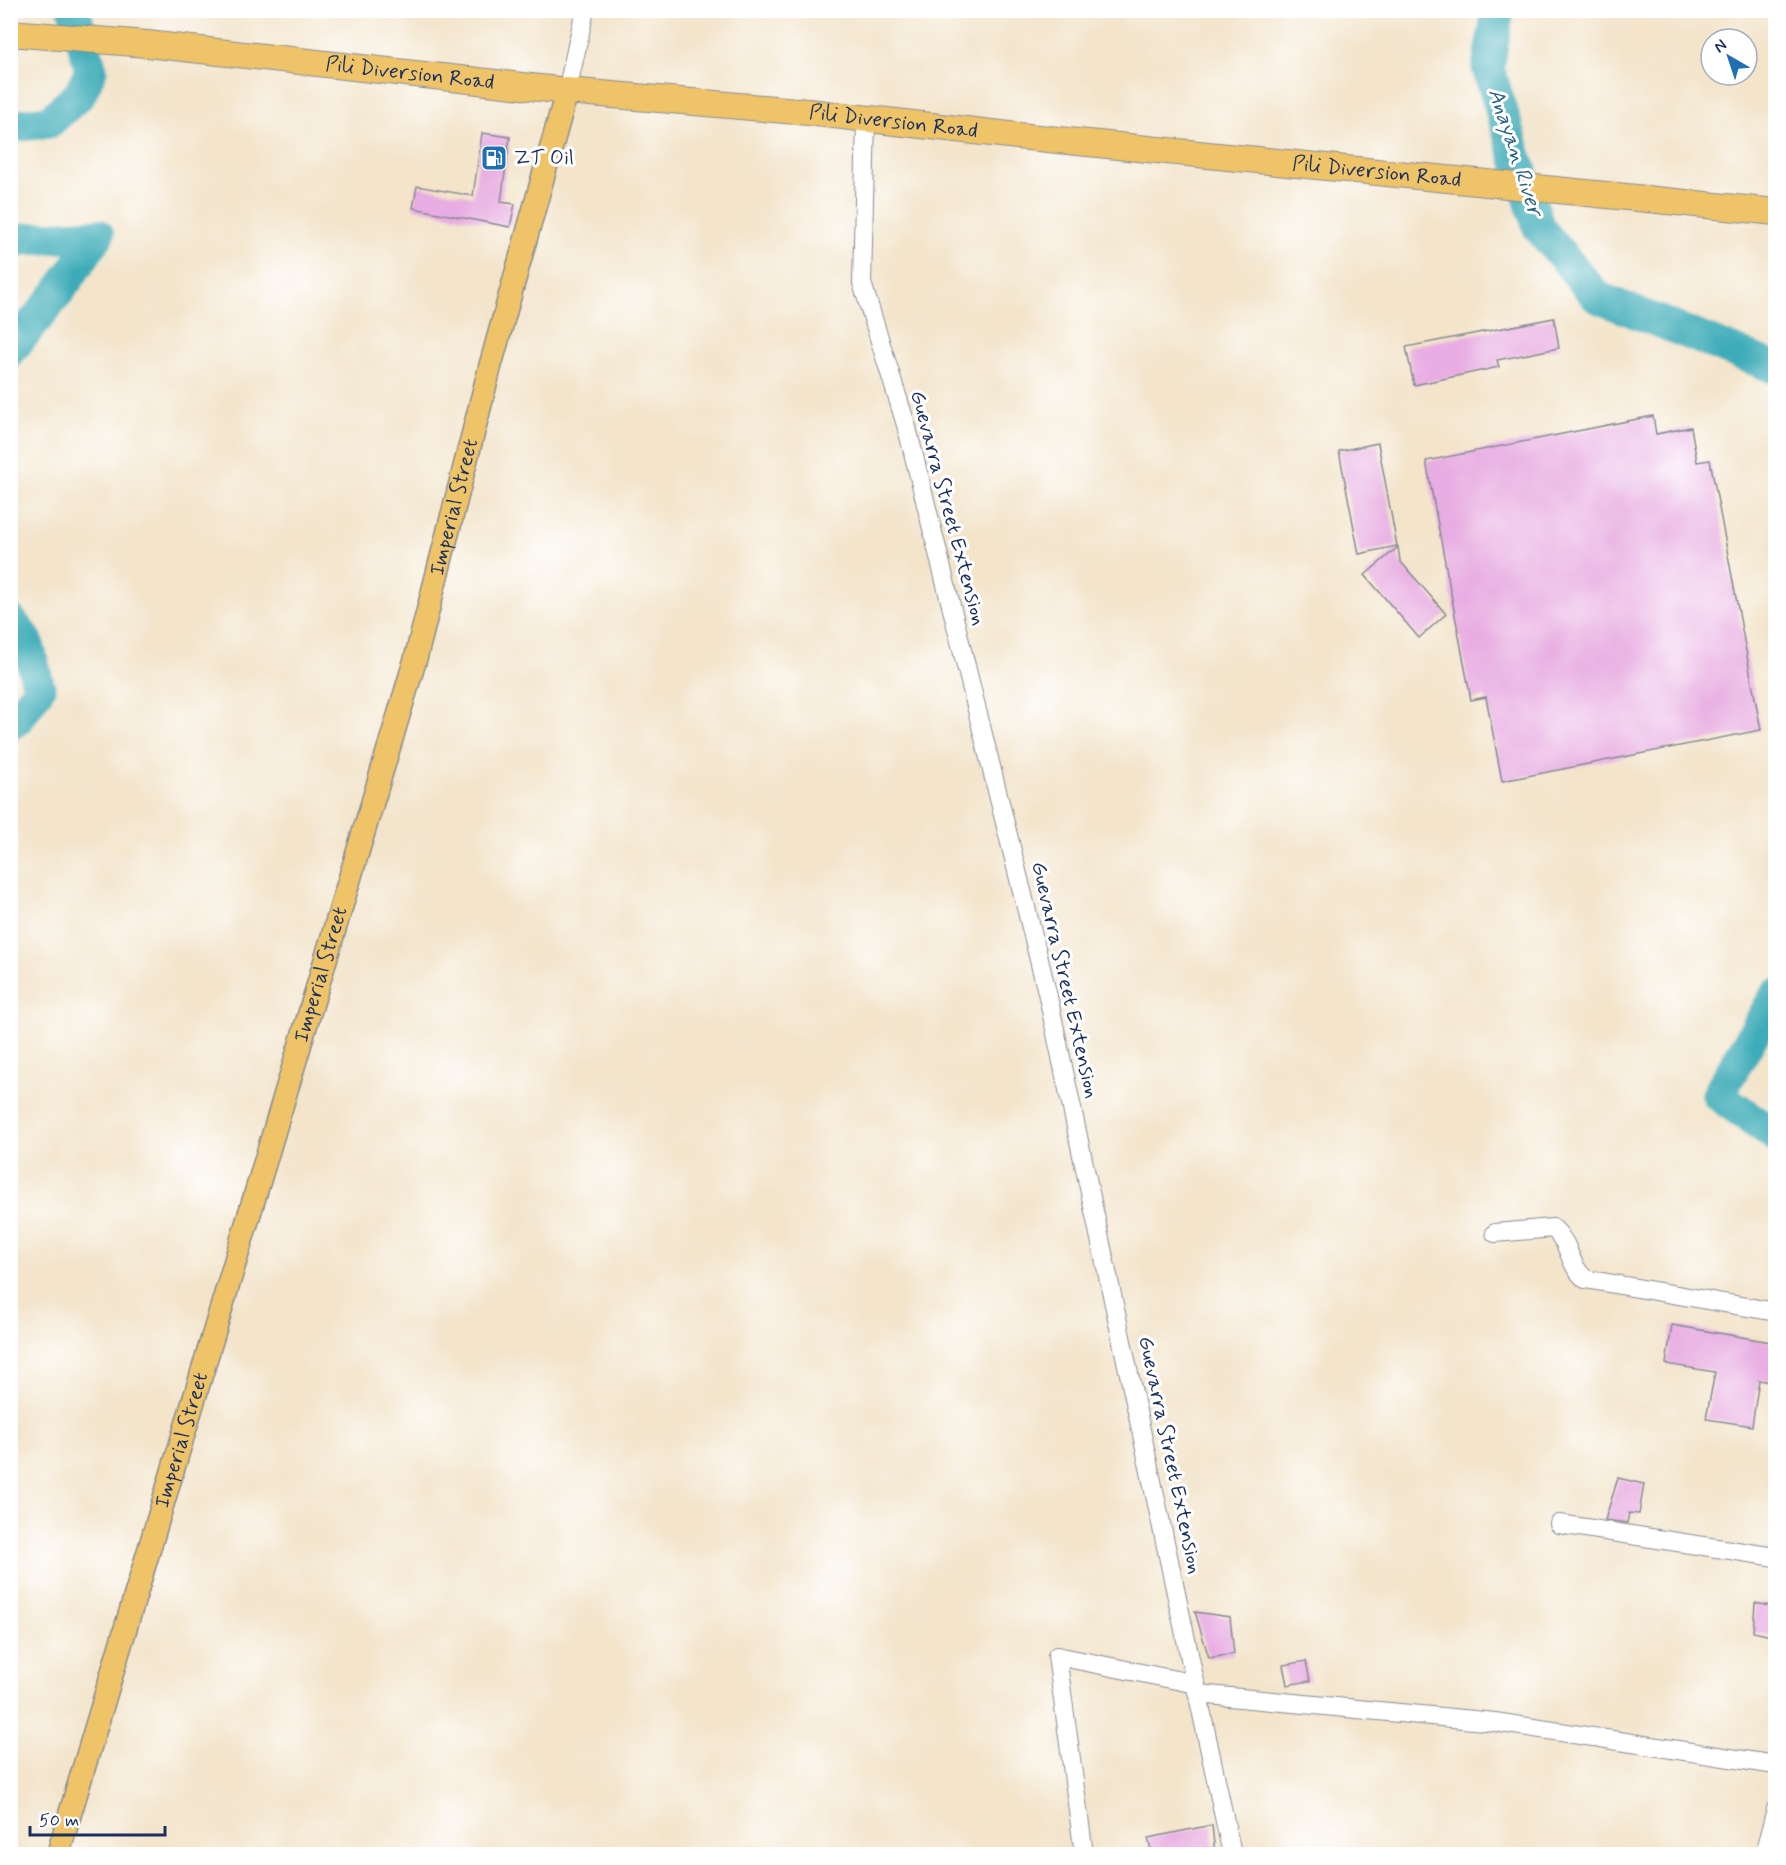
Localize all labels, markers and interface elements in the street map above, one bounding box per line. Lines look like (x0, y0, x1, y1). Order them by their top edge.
north arrow (1699, 27, 1759, 87)
text: N (1710, 35, 1731, 58)
street label: Pili Diversion Road (324, 50, 496, 97)
water label: Anayan River (1481, 85, 1550, 222)
street label: Pili Diversion Road (808, 98, 979, 145)
fuel station icon: ZT Oil (479, 143, 509, 173)
place label: ZT Oil (514, 144, 574, 172)
street label: Pili Diversion Road (1291, 150, 1463, 194)
street label: Guevarra Street Extension (903, 387, 993, 629)
street label: Imperial Street (423, 436, 485, 579)
street label: Guevarra Street Extension (1024, 859, 1106, 1101)
street label: Imperial Street (288, 903, 355, 1046)
street label: Guevarra Street Extension (1131, 1334, 1209, 1576)
street label: Imperial Street (148, 1369, 215, 1511)
scale bar (30, 1799, 165, 1837)
text: 50 m (39, 1809, 79, 1833)

